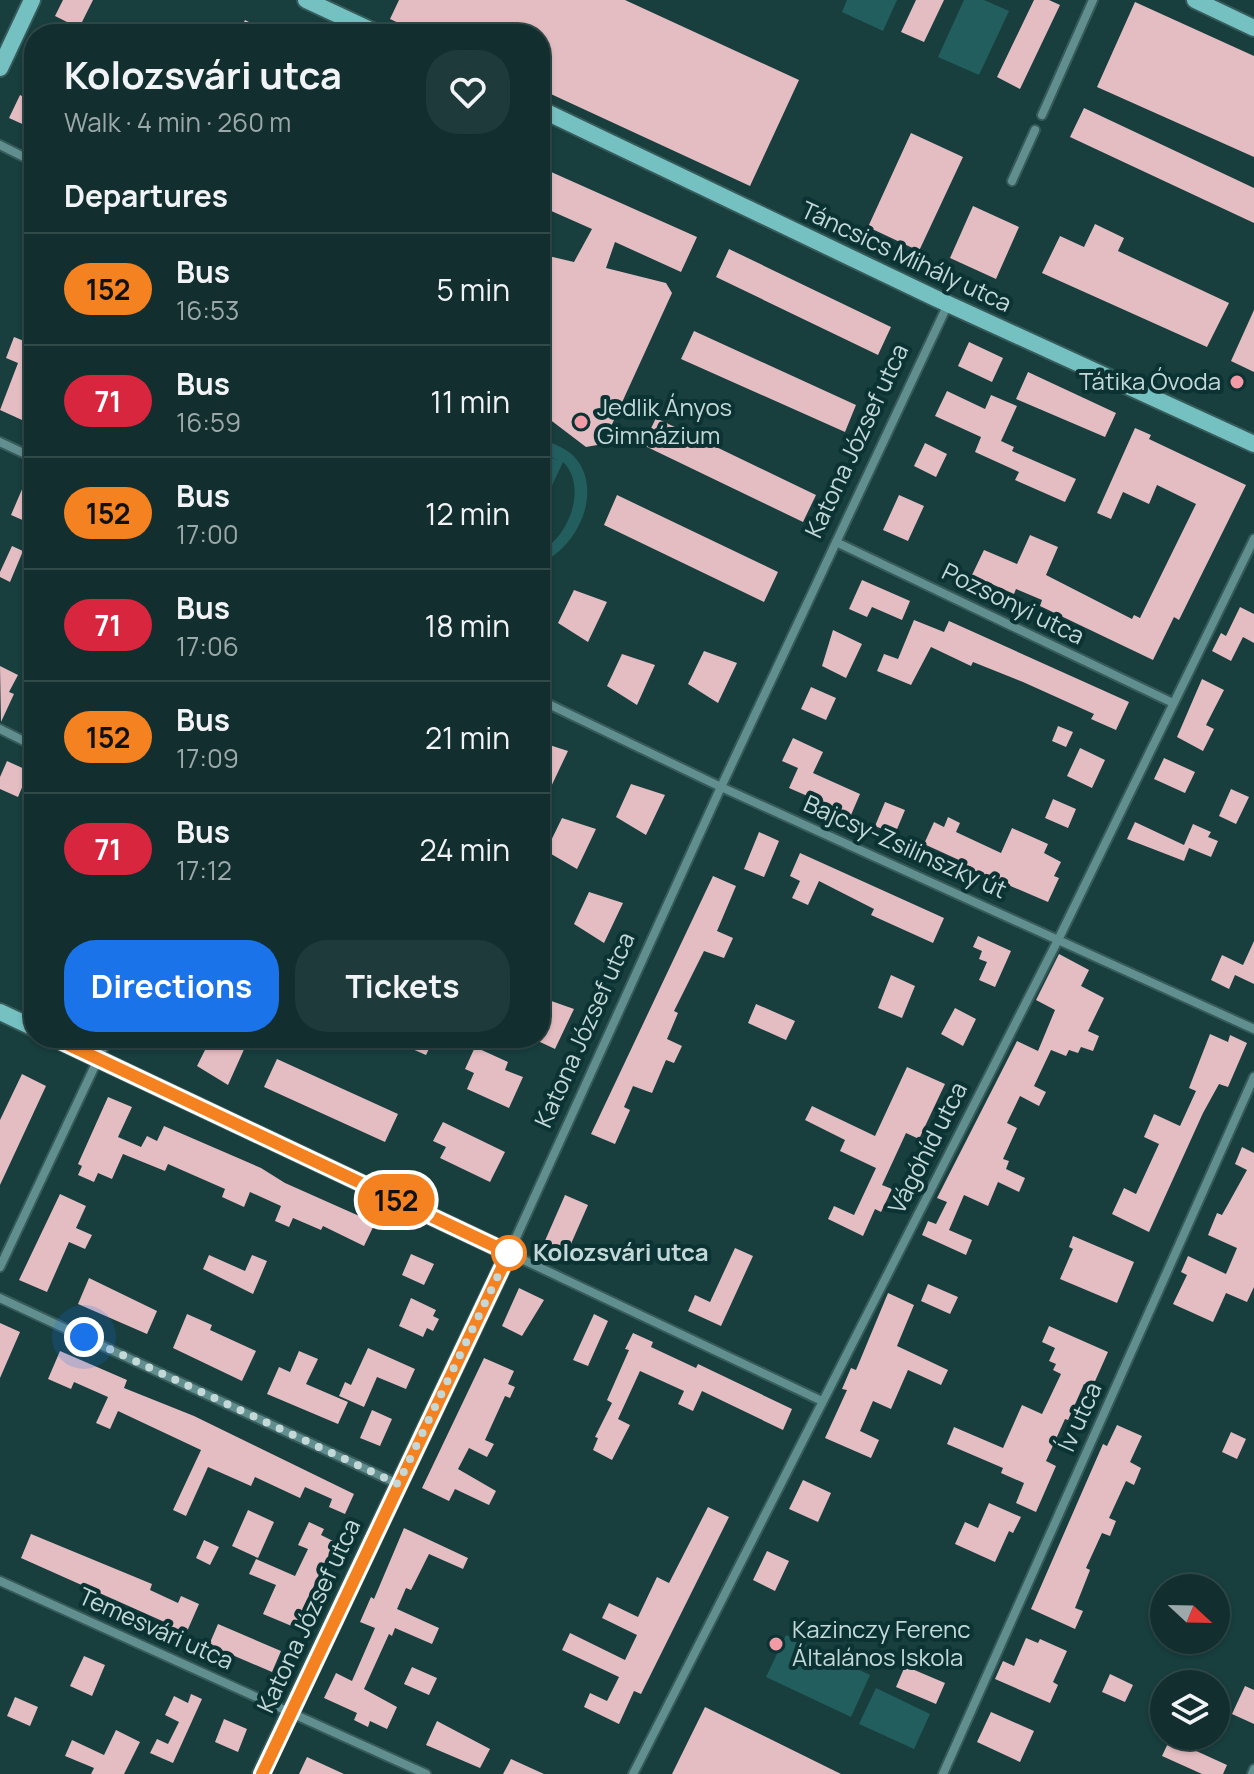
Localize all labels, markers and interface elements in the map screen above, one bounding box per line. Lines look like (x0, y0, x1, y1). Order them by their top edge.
text: Kolozsvári utca (64, 48, 342, 100)
button: heart (426, 50, 510, 134)
text: Walk · 4 min · 260 m (64, 104, 291, 140)
text: Departures (64, 175, 228, 216)
street label: Táncsics Mihály utca (796, 192, 1017, 319)
text: Bus (176, 251, 230, 292)
text: 5 min (436, 269, 510, 310)
text: 152 (86, 270, 130, 308)
text: 16:53 (176, 292, 239, 328)
street label: Katona József utca (796, 338, 915, 543)
text: Bus (176, 363, 230, 404)
place label: Tátika Óvoda (1079, 364, 1221, 397)
marker: Tátika Óvoda (1228, 373, 1246, 391)
text: 11 min (430, 381, 510, 422)
text: 71 (94, 382, 122, 420)
place label: Jedlik Ányos Gimnázium (597, 390, 732, 451)
text: 16:59 (176, 404, 241, 440)
marker: Jedlik Ányos Gimnázium (572, 413, 590, 431)
text: Bus (176, 475, 230, 516)
text: 12 min (425, 493, 510, 534)
text: 152 (86, 494, 130, 532)
text: 17:00 (176, 516, 239, 552)
street label: Pozsonyi utca (937, 554, 1090, 651)
text: Bus (176, 587, 230, 628)
text: 18 min (425, 605, 510, 646)
text: 71 (94, 606, 122, 644)
text: 17:06 (176, 628, 239, 664)
text: Bus (176, 699, 230, 740)
text: 21 min (425, 717, 510, 758)
text: 152 (86, 718, 130, 756)
text: 17:09 (176, 740, 239, 776)
street label: Bajcsy-Zsilinszky út (799, 786, 1012, 905)
text: Bus (176, 811, 230, 852)
text: 24 min (420, 829, 510, 870)
text: 71 (94, 830, 122, 868)
text: 17:12 (176, 852, 232, 888)
street label: Katona József utca (526, 926, 642, 1132)
button: Directions (64, 940, 279, 1032)
button: Tickets (295, 940, 510, 1032)
street label: Vágóhíd utca (879, 1076, 974, 1219)
line badge: 152 (350, 1174, 442, 1226)
text: 152 (374, 1181, 418, 1219)
place label: Kolozsvári utca (533, 1235, 708, 1268)
marker: Kolozsvári utca (492, 1236, 526, 1270)
your location (64, 1317, 104, 1357)
street label: Ív utca (1049, 1377, 1108, 1456)
street label: Katona József utca (248, 1513, 367, 1718)
north arrow (1150, 1574, 1230, 1654)
map controls (1150, 1574, 1230, 1750)
street label: Temesvári utca (74, 1579, 239, 1677)
place label: Kazinczy Ferenc Általános Iskola (792, 1612, 970, 1673)
marker: Kazinczy Ferenc Általános Iskola (767, 1635, 785, 1653)
button: layers (1150, 1670, 1230, 1750)

